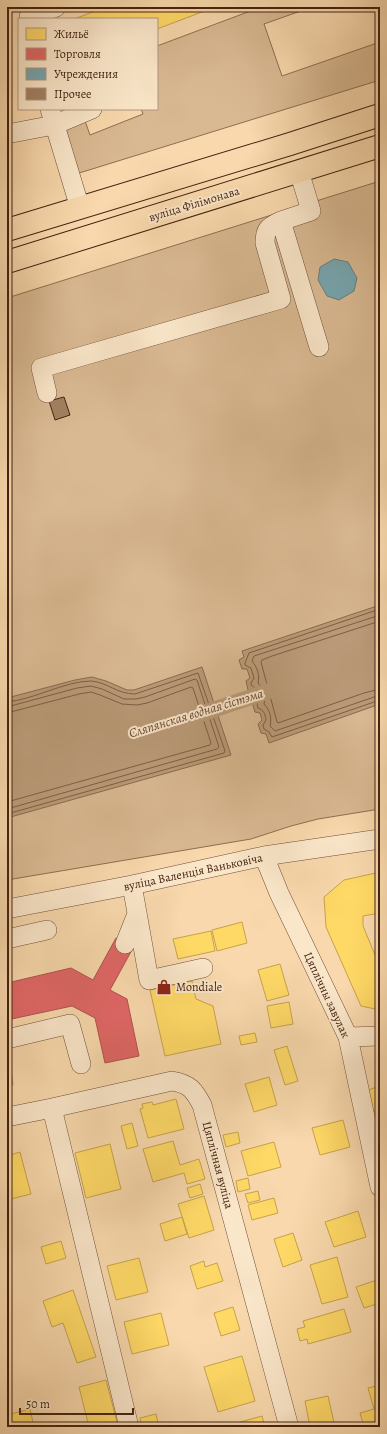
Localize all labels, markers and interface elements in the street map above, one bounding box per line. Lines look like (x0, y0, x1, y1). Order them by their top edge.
legend (18, 18, 158, 110)
text: Жильё (54, 26, 89, 42)
text: Торговля (54, 46, 101, 62)
text: Учреждения (54, 66, 118, 82)
text: Прочее (54, 86, 92, 102)
street label: вуліца Філімонава (147, 182, 242, 225)
water label: Сляпянская водная сістэма (127, 684, 265, 742)
street label: вуліца Валенція Ваньковіча (122, 849, 264, 895)
street label: Цяплічны завулак (300, 949, 354, 1041)
shop icon: Mondiale (155, 978, 173, 996)
place label: Mondiale (176, 979, 222, 995)
street label: Цяплічная вуліца (199, 1120, 237, 1211)
scale bar (20, 1390, 133, 1416)
text: 50 m (26, 1396, 50, 1412)

